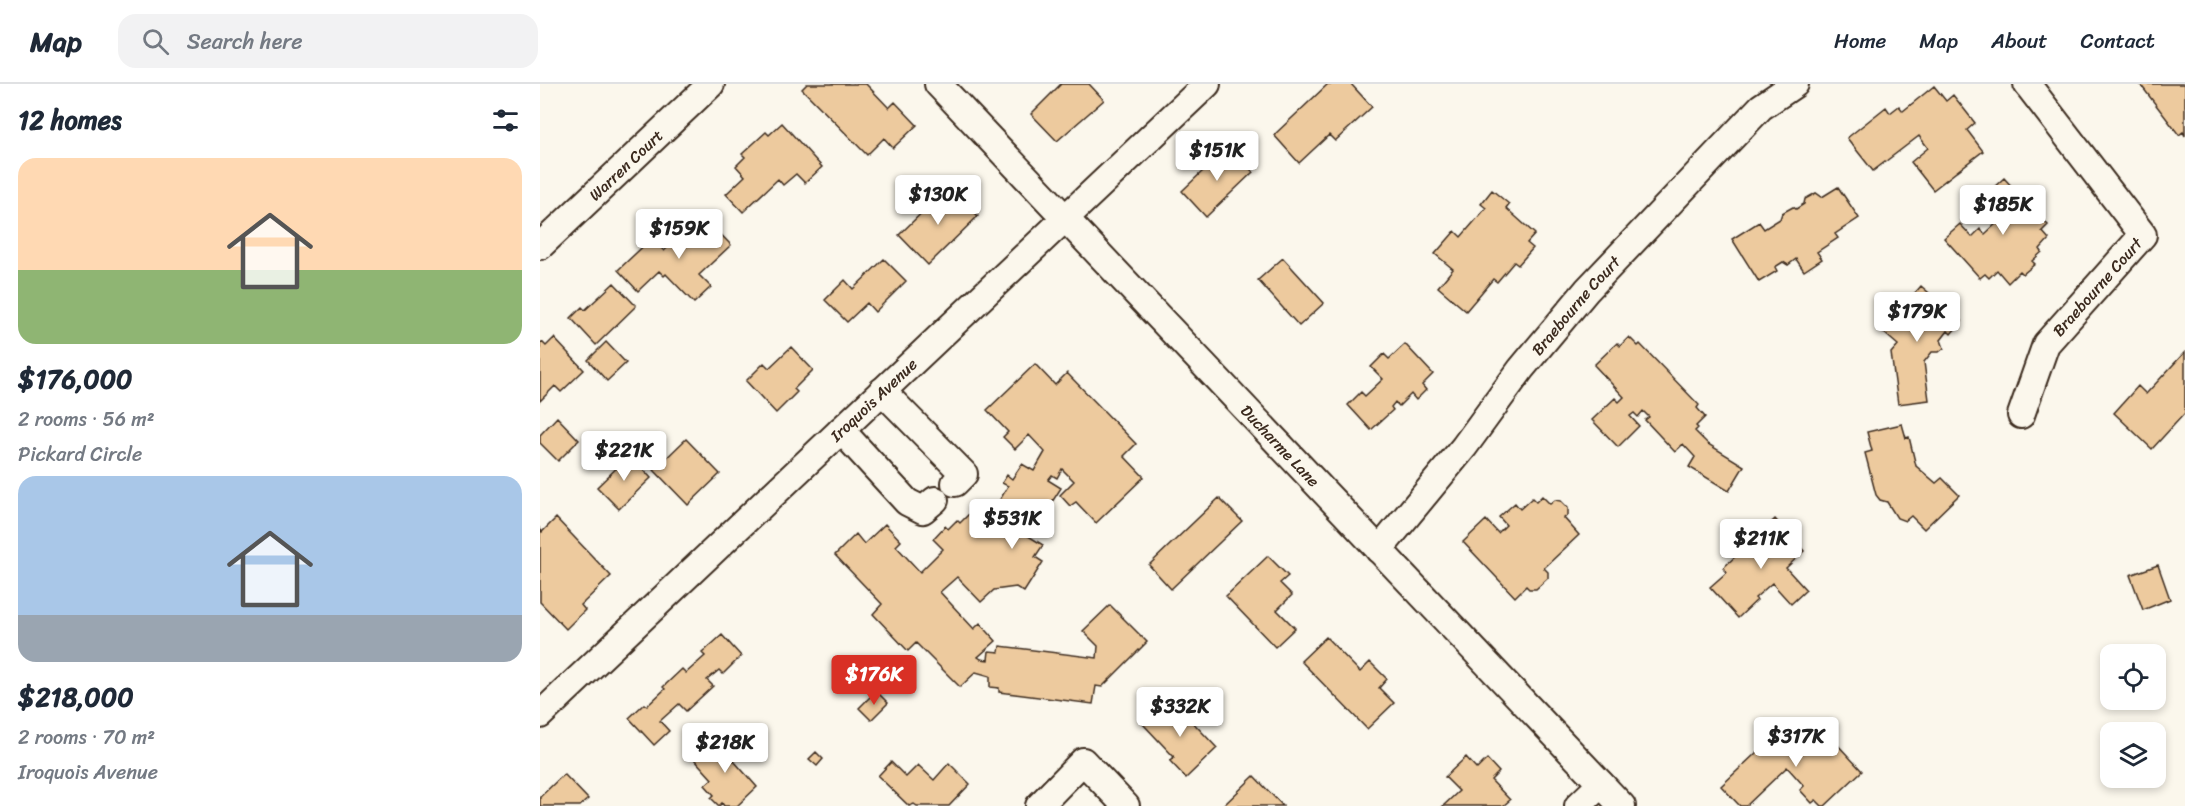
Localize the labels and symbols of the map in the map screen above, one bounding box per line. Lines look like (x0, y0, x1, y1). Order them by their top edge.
street label: Warren Court (581, 122, 670, 208)
pin: $151K (1175, 131, 1259, 182)
pin: $130K (896, 175, 980, 226)
pin: $185K (1961, 185, 2045, 236)
pin: $159K (637, 209, 721, 260)
street label: Braebourne Court (2045, 230, 2150, 343)
street label: Braebourne Court (1524, 248, 1628, 362)
pin: $179K (1875, 292, 1959, 343)
street label: Iroquois Avenue (822, 350, 924, 449)
street label: Ducharme Lane (1234, 397, 1327, 494)
pin: $221K (582, 431, 666, 482)
pin: $531K (970, 499, 1054, 550)
pin: $211K (1719, 519, 1803, 570)
pin: $176K (832, 655, 916, 706)
pin: $332K (1138, 687, 1222, 738)
pin: $317K (1754, 717, 1838, 768)
pin: $218K (683, 723, 767, 774)

